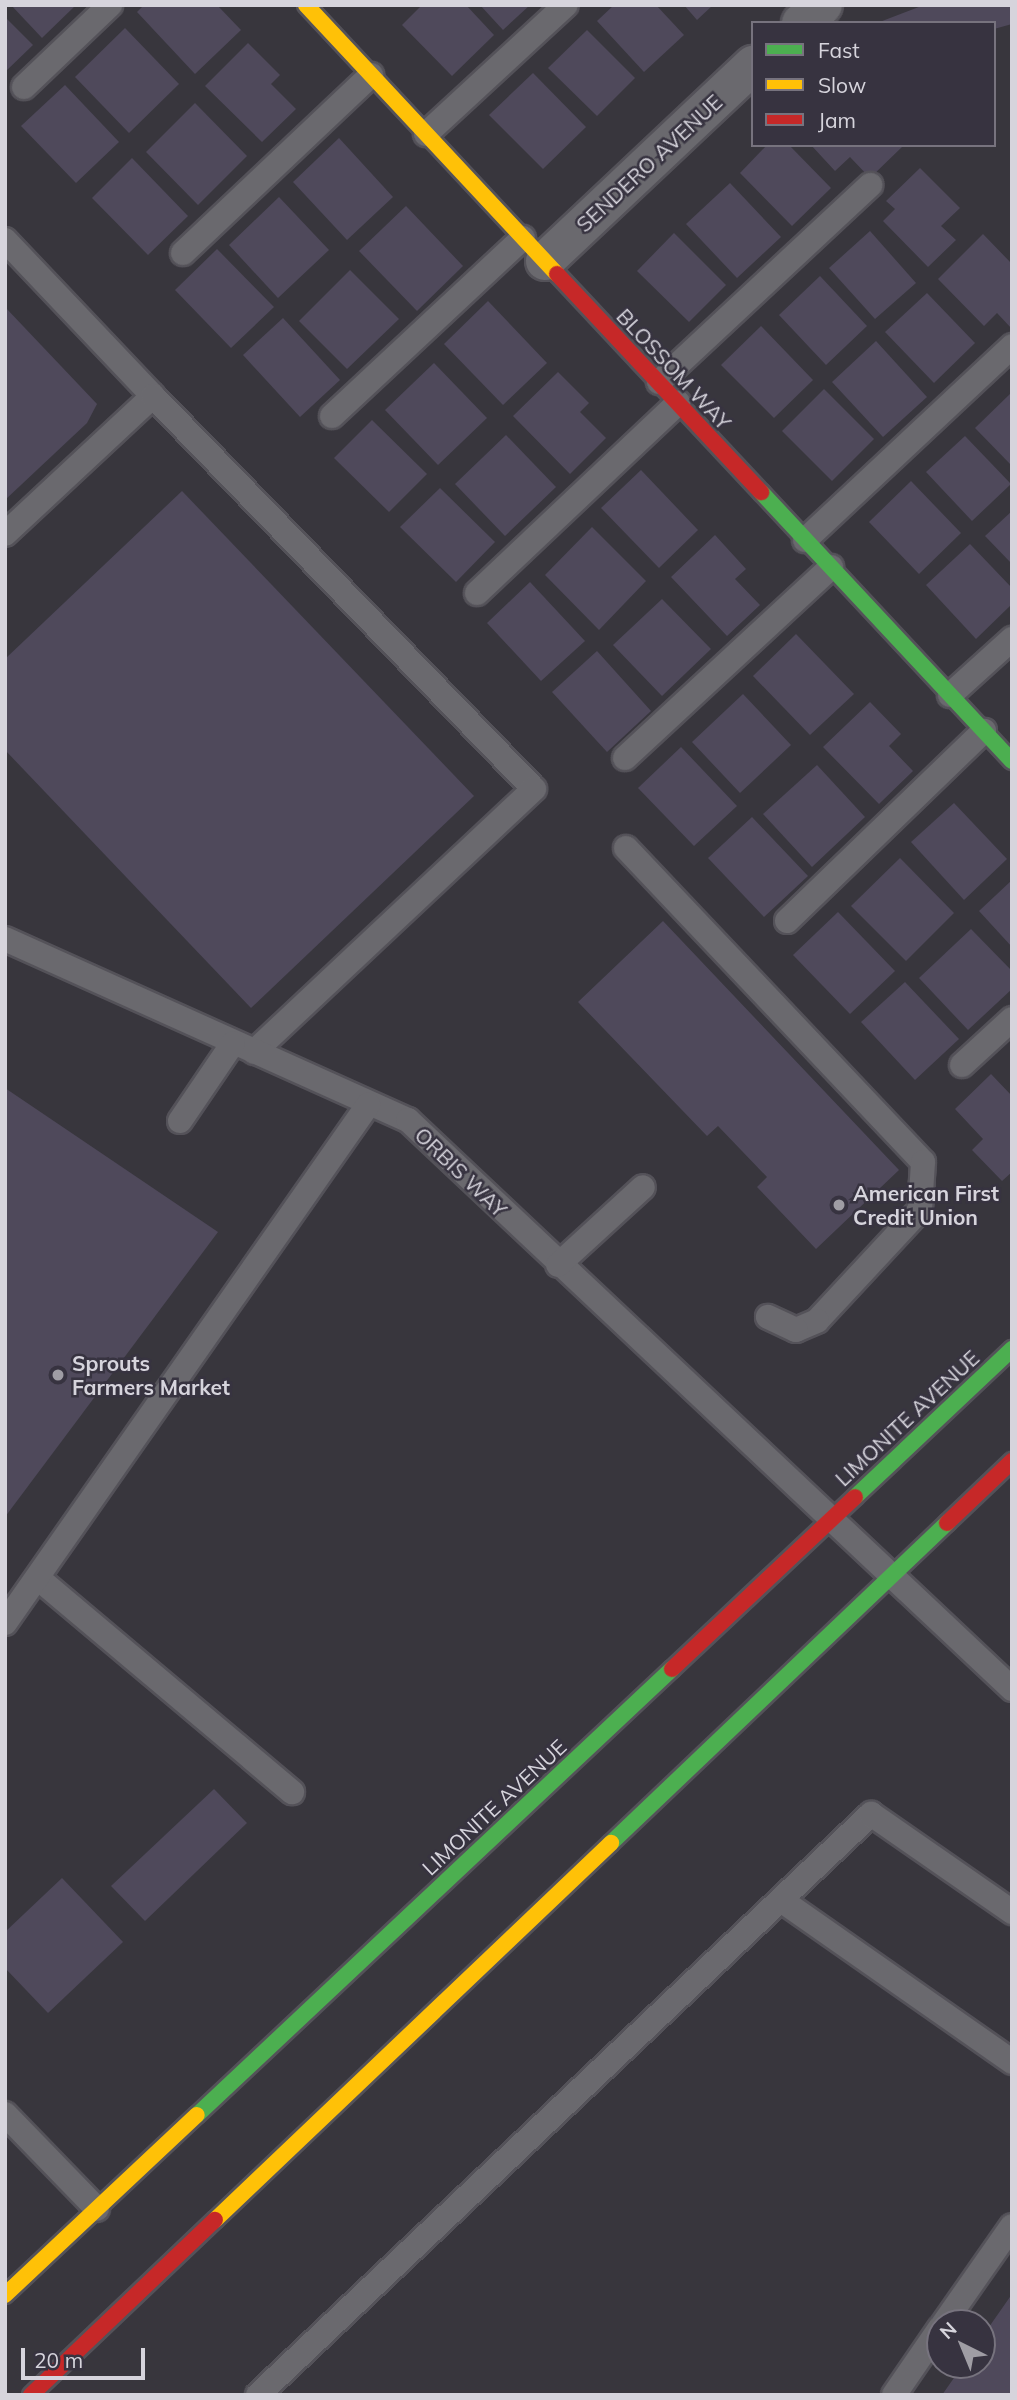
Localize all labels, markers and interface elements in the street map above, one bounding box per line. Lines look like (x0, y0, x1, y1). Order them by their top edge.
legend (751, 21, 996, 147)
text: Fast (818, 37, 860, 63)
text: Slow (818, 72, 866, 98)
street label: SENDERO AVENUE (571, 89, 727, 237)
text: Jam (818, 107, 856, 133)
street label: BLOSSOM WAY (612, 303, 736, 435)
street label: ORBIS WAY (410, 1122, 512, 1222)
place label: American First Credit Union (853, 1180, 999, 1230)
marker: American First Credit Union (831, 1197, 847, 1213)
street label: LIMONITE AVENUE (830, 1345, 984, 1491)
place label: Sprouts Farmers Market (72, 1350, 230, 1400)
marker: Sprouts Farmers Market (50, 1367, 66, 1383)
street label: LIMONITE AVENUE (417, 1734, 571, 1880)
north arrow (926, 2309, 996, 2379)
text: N (935, 2316, 961, 2344)
scale bar (24, 2334, 149, 2378)
text: 20 m (34, 2347, 83, 2373)

